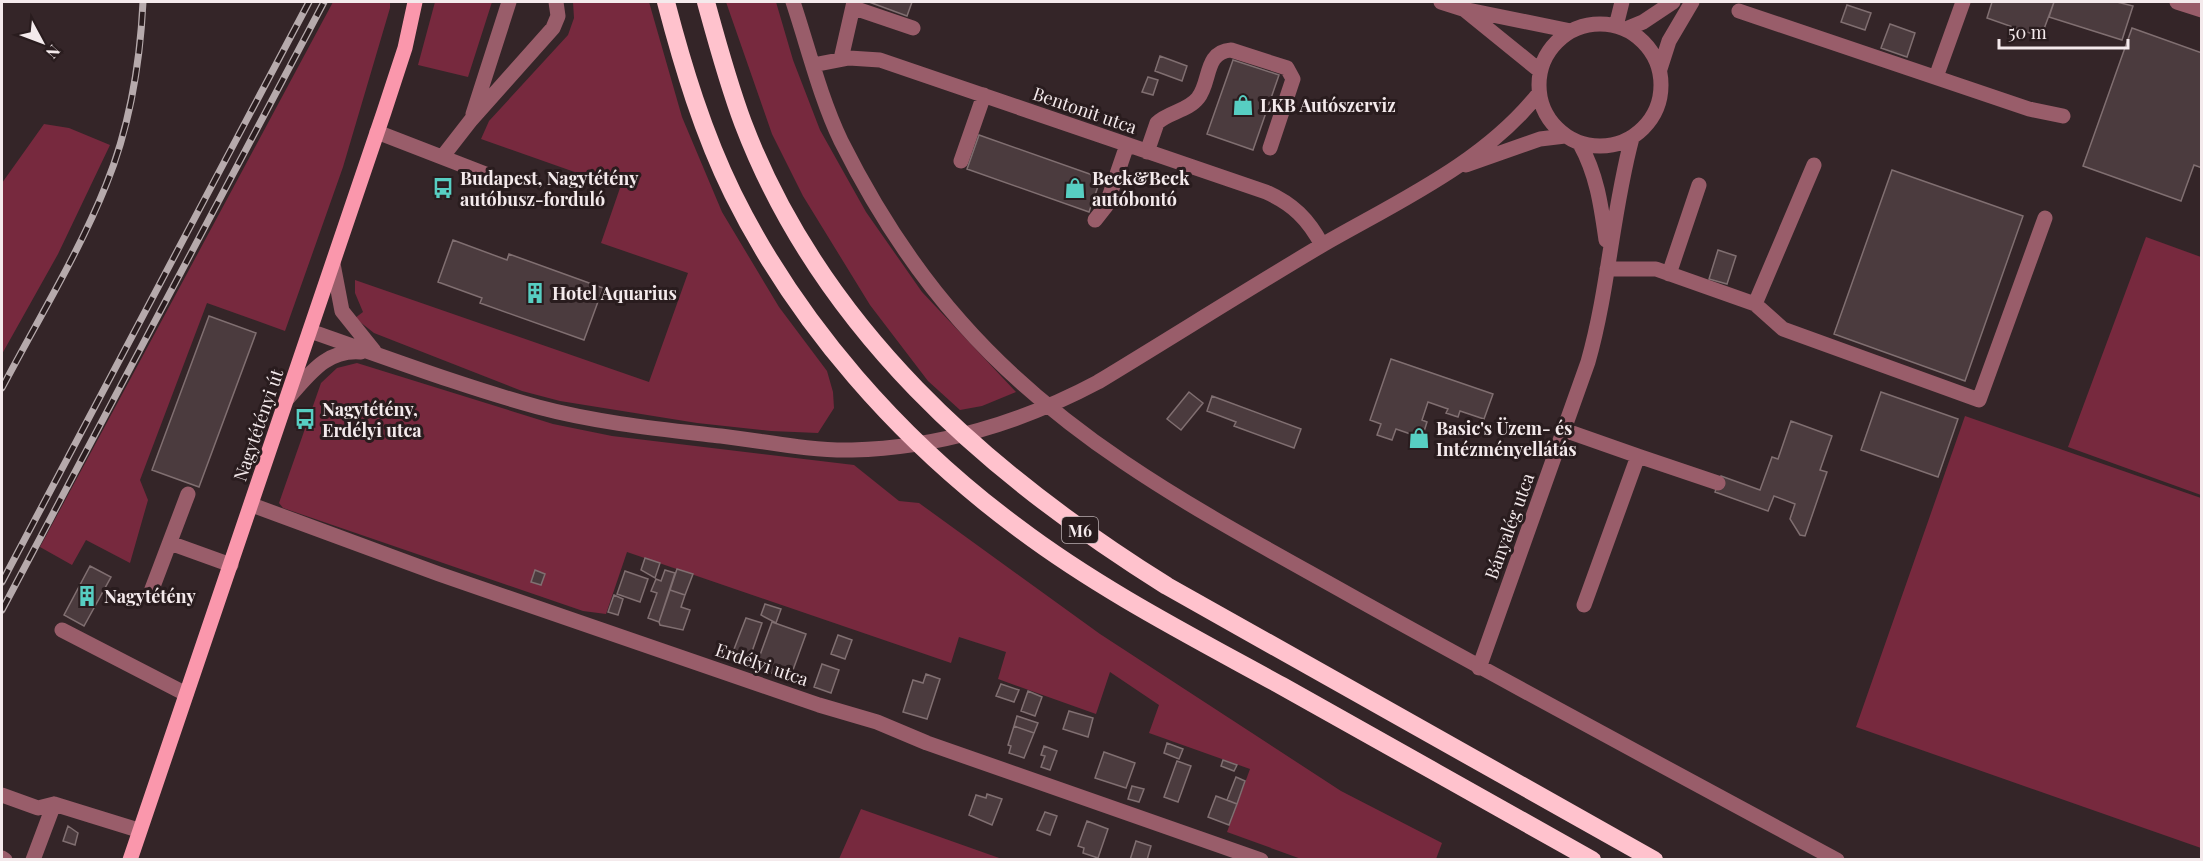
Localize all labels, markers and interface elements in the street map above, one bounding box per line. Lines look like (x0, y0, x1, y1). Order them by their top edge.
north arrow (12, 12, 72, 72)
scale bar (1999, 12, 2128, 50)
text: 50 m (2008, 20, 2047, 44)
text: N (42, 41, 65, 64)
street label: Bentonit utca (1030, 81, 1140, 139)
shop icon: LKB Autószerviz (1231, 93, 1255, 117)
place label: LKB Autószerviz (1260, 93, 1396, 117)
place label: Budapest, Nagytétény autóbusz-forduló (460, 166, 639, 211)
place label: Beck&Beck autóbontó (1092, 166, 1190, 211)
bus stop icon: Budapest, Nagytétény autóbusz-forduló (431, 176, 455, 200)
shop icon: Beck&Beck autóbontó (1063, 176, 1087, 200)
building icon: Hotel Aquarius (523, 281, 547, 305)
place label: Hotel Aquarius (552, 281, 677, 305)
street label: Nagytétényi út (228, 365, 289, 484)
place label: Nagytétény, Erdélyi utca (322, 397, 422, 442)
bus stop icon: Nagytétény, Erdélyi utca (293, 407, 317, 431)
place label: Basic's Üzem- és Intézményellátás (1436, 416, 1577, 461)
shop icon: Basic's Üzem- és Intézményellátás (1407, 426, 1431, 450)
street label: Bányalég utca (1479, 470, 1539, 582)
road number: M6 (1062, 517, 1098, 543)
building icon: Nagytétény (75, 584, 99, 608)
place label: Nagytétény (104, 584, 196, 608)
street label: Erdélyi utca (712, 637, 812, 691)

